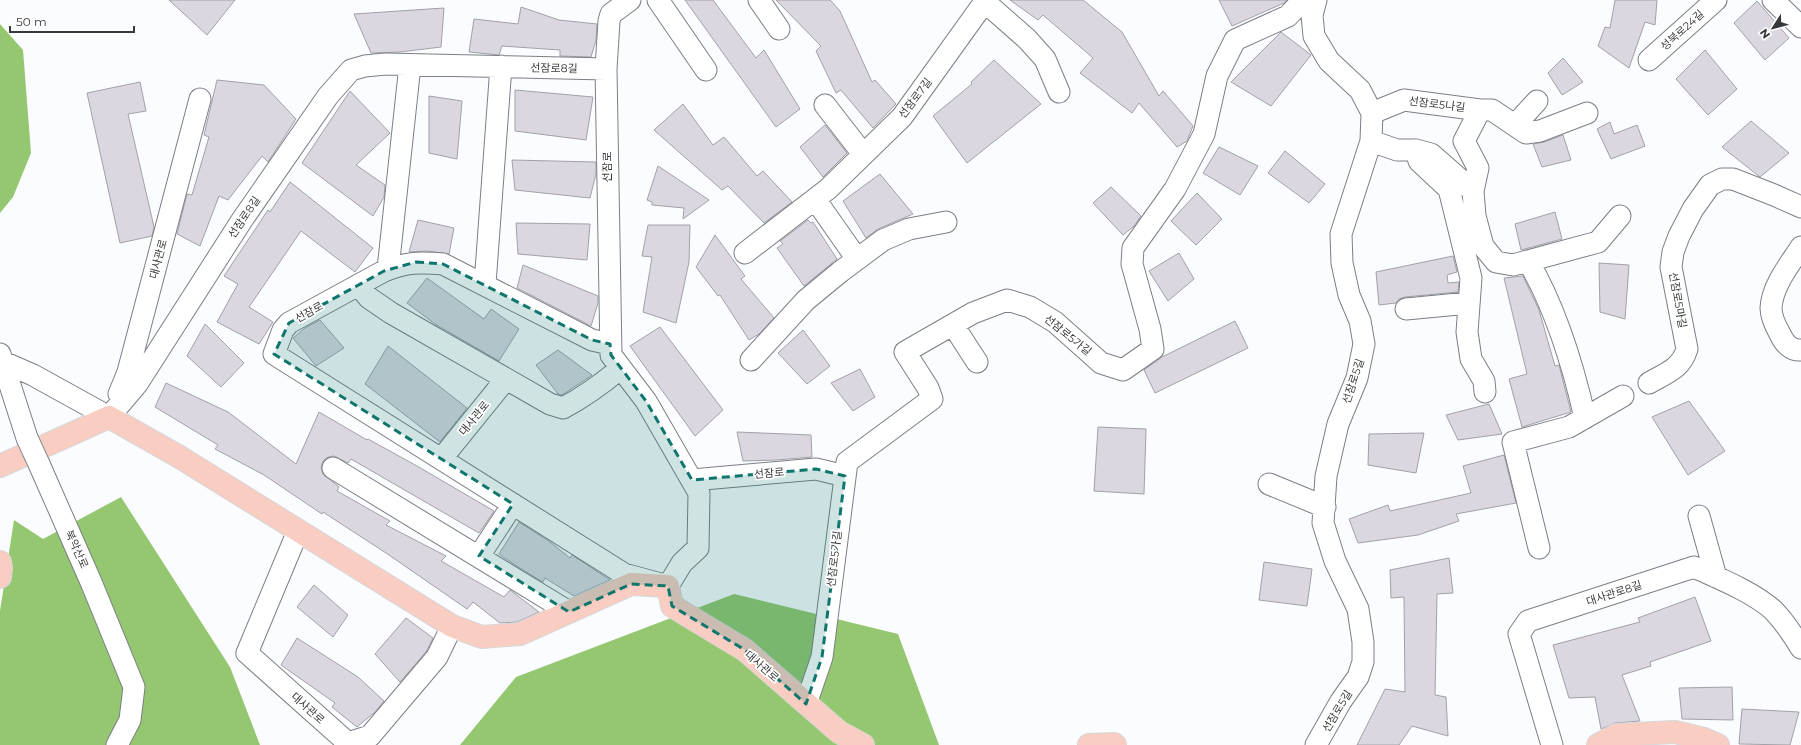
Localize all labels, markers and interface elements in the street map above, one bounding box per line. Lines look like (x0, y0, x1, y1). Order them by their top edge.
street label: 성북로24길 (1657, 7, 1707, 53)
scale bar (10, 8, 134, 34)
north arrow (1753, 8, 1793, 48)
text: 50 m (16, 14, 47, 29)
text: N (1757, 26, 1773, 42)
street label: 선잠로8길 (530, 61, 578, 75)
street label: 선잠로7길 (895, 75, 935, 121)
street label: 선잠로5나길 (1408, 94, 1466, 114)
street label: 선잠로 (600, 152, 614, 182)
street label: 선잠로8길 (225, 193, 263, 241)
street label: 대사관로 (146, 238, 170, 280)
street label: 선잠로5마길 (1666, 271, 1690, 329)
street label: 선잠로 (292, 299, 326, 325)
street label: 선잠로5가길 (1042, 312, 1094, 358)
street label: 선잠로5길 (1339, 357, 1367, 405)
street label: 대사관로 (456, 398, 492, 438)
street label: 선잠로 (753, 465, 785, 481)
street label: 북악산로 (62, 528, 92, 570)
street label: 선잠로5가길 (824, 530, 844, 588)
street label: 대사관로8길 (1584, 577, 1644, 609)
street label: 대사관로 (742, 647, 782, 685)
street label: 선잠로5길 (1319, 687, 1355, 735)
street label: 대사관로 (288, 689, 328, 727)

